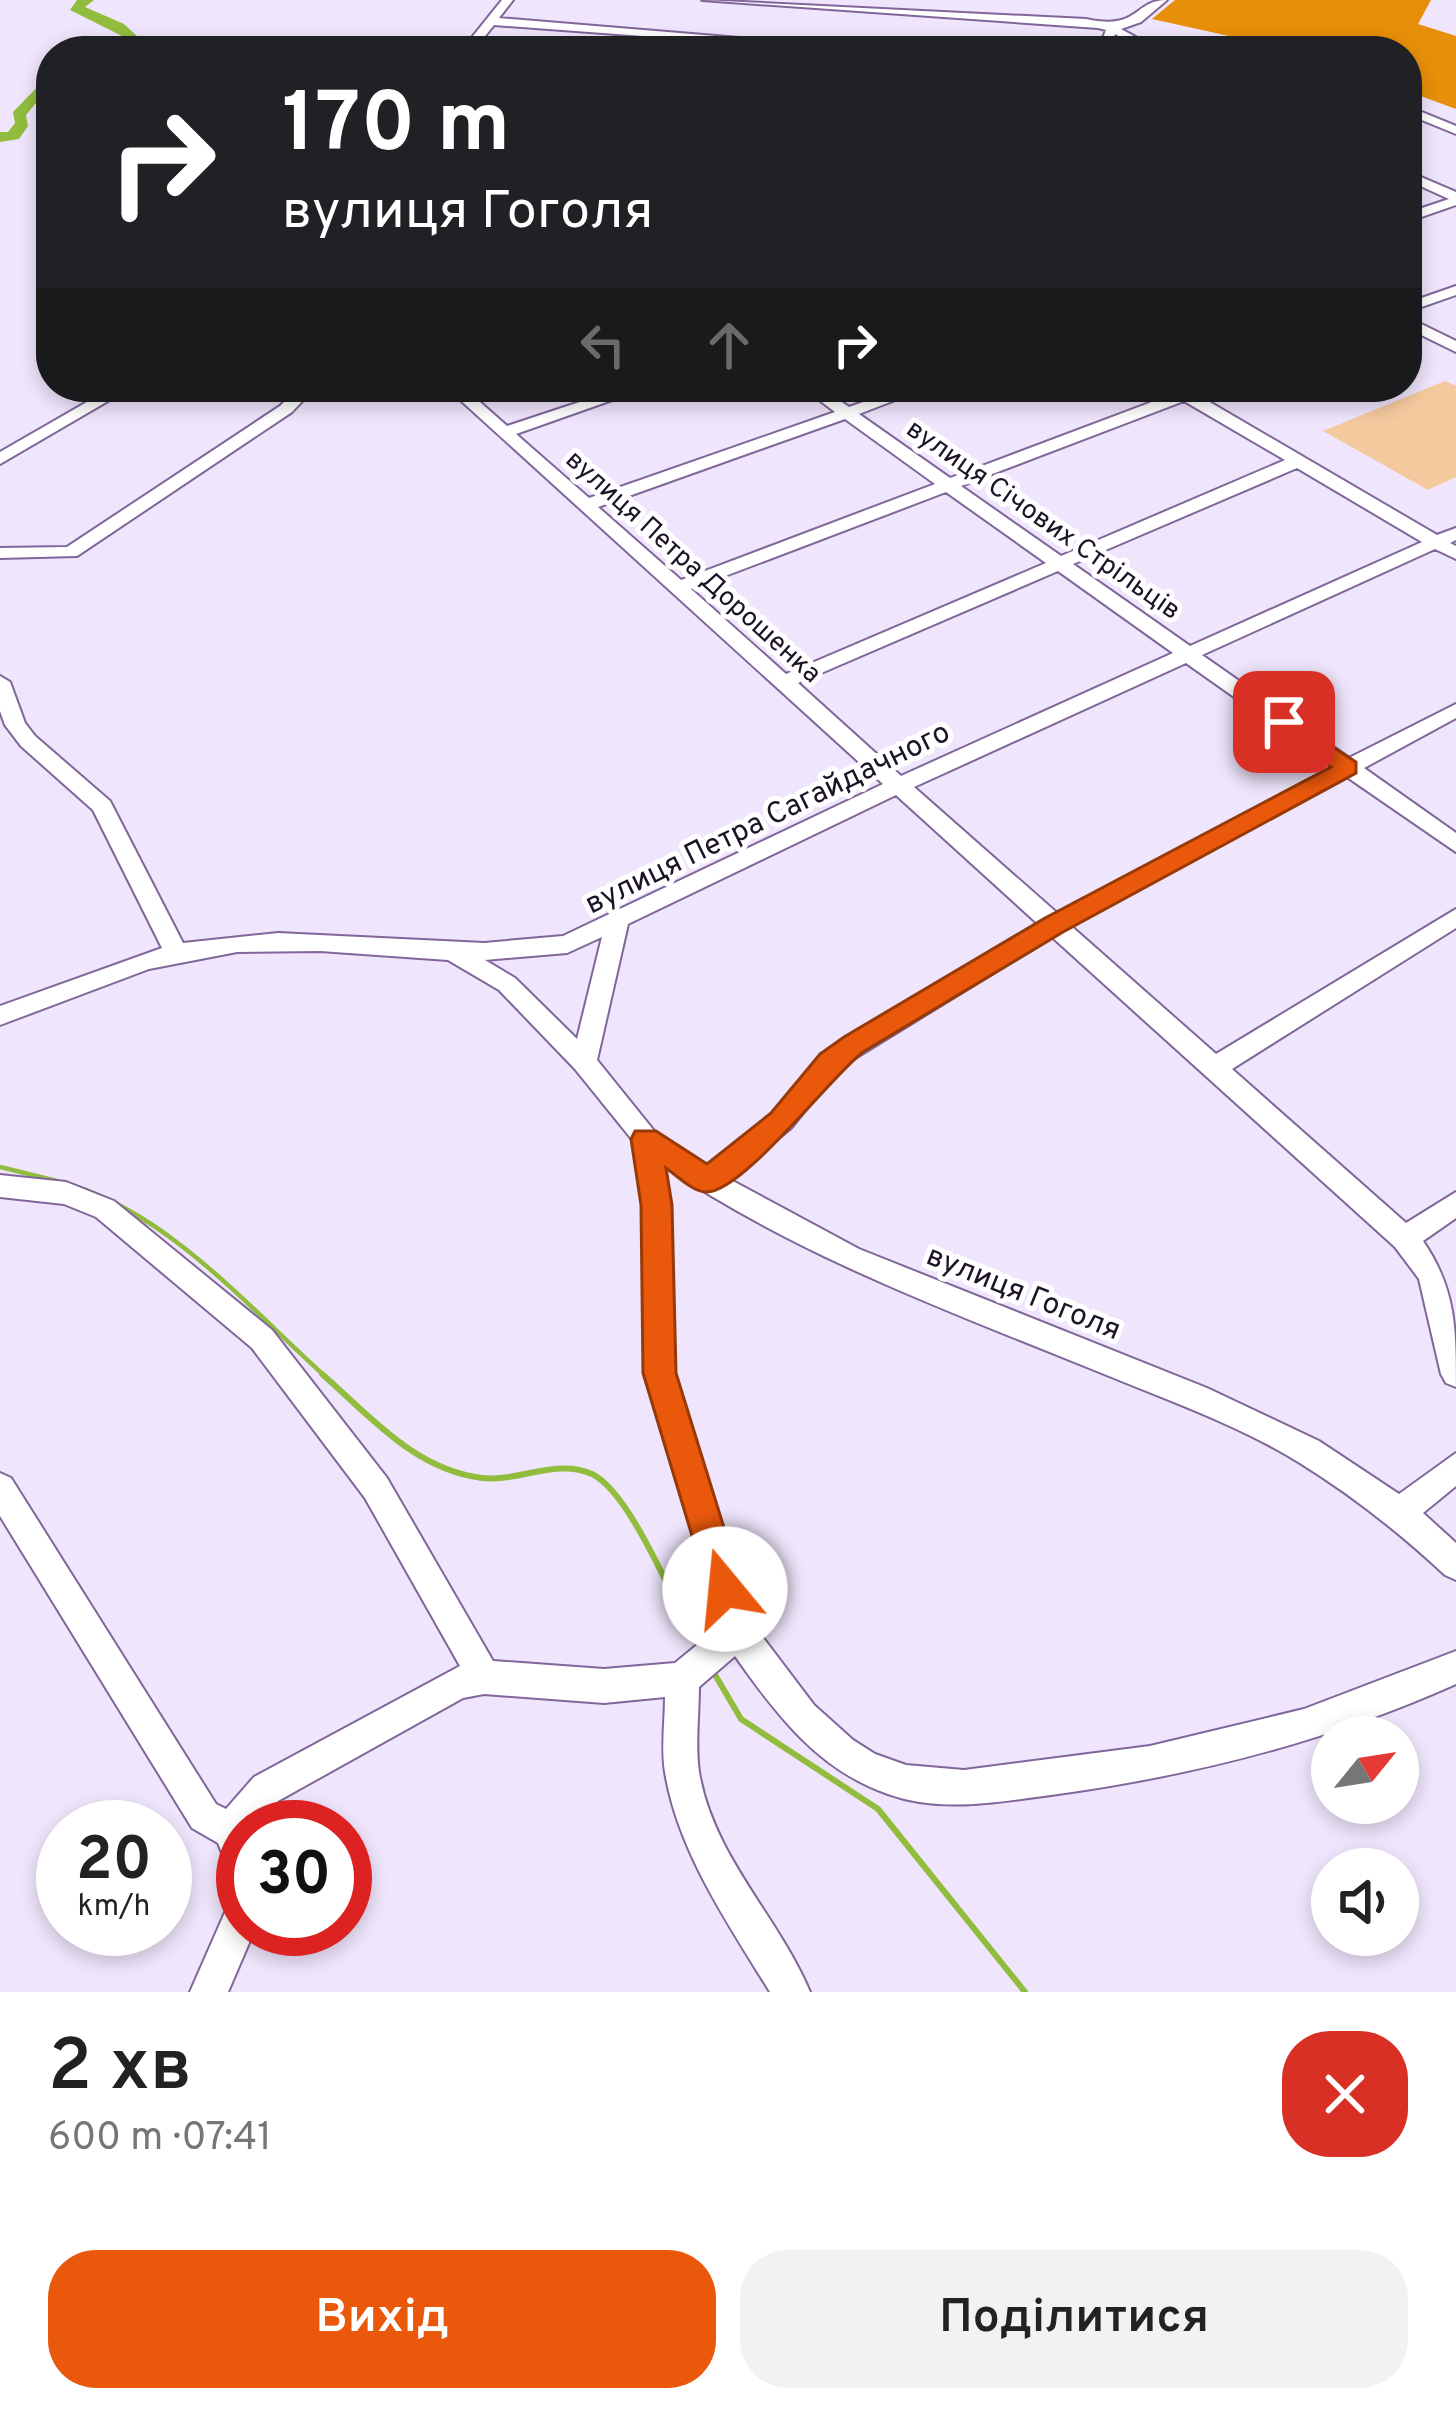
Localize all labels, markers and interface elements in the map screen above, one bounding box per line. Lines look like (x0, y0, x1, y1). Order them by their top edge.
text: 170 m (282, 75, 510, 181)
icon: right (84, 84, 240, 240)
text: вулиця Гоголя (282, 179, 654, 248)
icon: left (570, 312, 636, 378)
icon: ahead (696, 312, 762, 378)
icon: right (822, 312, 888, 378)
street label: вулиця Січових Стрільців (899, 413, 1187, 628)
street label: вулиця Петра Дорошенка (558, 444, 828, 691)
pin (1233, 671, 1335, 773)
icon: arrive (1251, 689, 1317, 755)
street label: вулиця Петра Сагайдачного (580, 715, 957, 924)
street label: вулиця Гоголя (920, 1239, 1126, 1350)
position arrow (662, 1526, 788, 1652)
north arrow (1311, 1716, 1419, 1824)
map controls (1311, 1716, 1419, 1956)
speed limit sign: 30 (216, 1800, 372, 1956)
text: 20 (76, 1825, 152, 1901)
button: sound (1311, 1848, 1419, 1956)
text: km/h (78, 1889, 150, 1926)
text: 2 хв (48, 2024, 192, 2116)
button: close (1282, 2031, 1408, 2157)
text: 600 m · 07:41 (48, 2115, 272, 2164)
button: Вихід (48, 2250, 716, 2388)
button: Поділитися (740, 2250, 1408, 2388)

